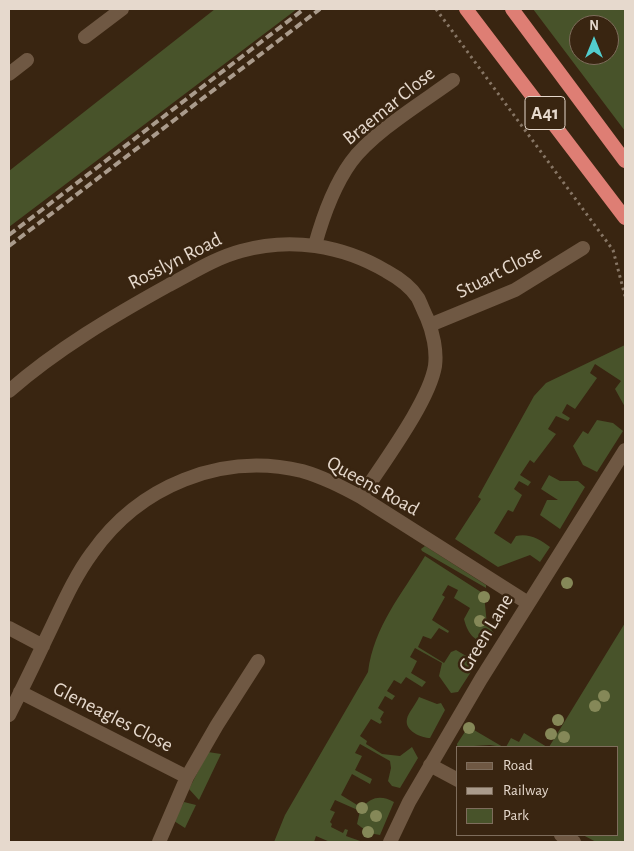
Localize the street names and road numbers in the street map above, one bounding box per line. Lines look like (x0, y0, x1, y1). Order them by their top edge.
street label: Braemar Close (338, 61, 440, 151)
road number: A41 (525, 96, 565, 130)
street label: Rosslyn Road (124, 227, 226, 295)
street label: Stuart Close (452, 240, 546, 304)
street label: Queens Road (322, 451, 424, 521)
street label: Green Lane (453, 590, 519, 676)
street label: Gleneagles Close (49, 677, 177, 757)

